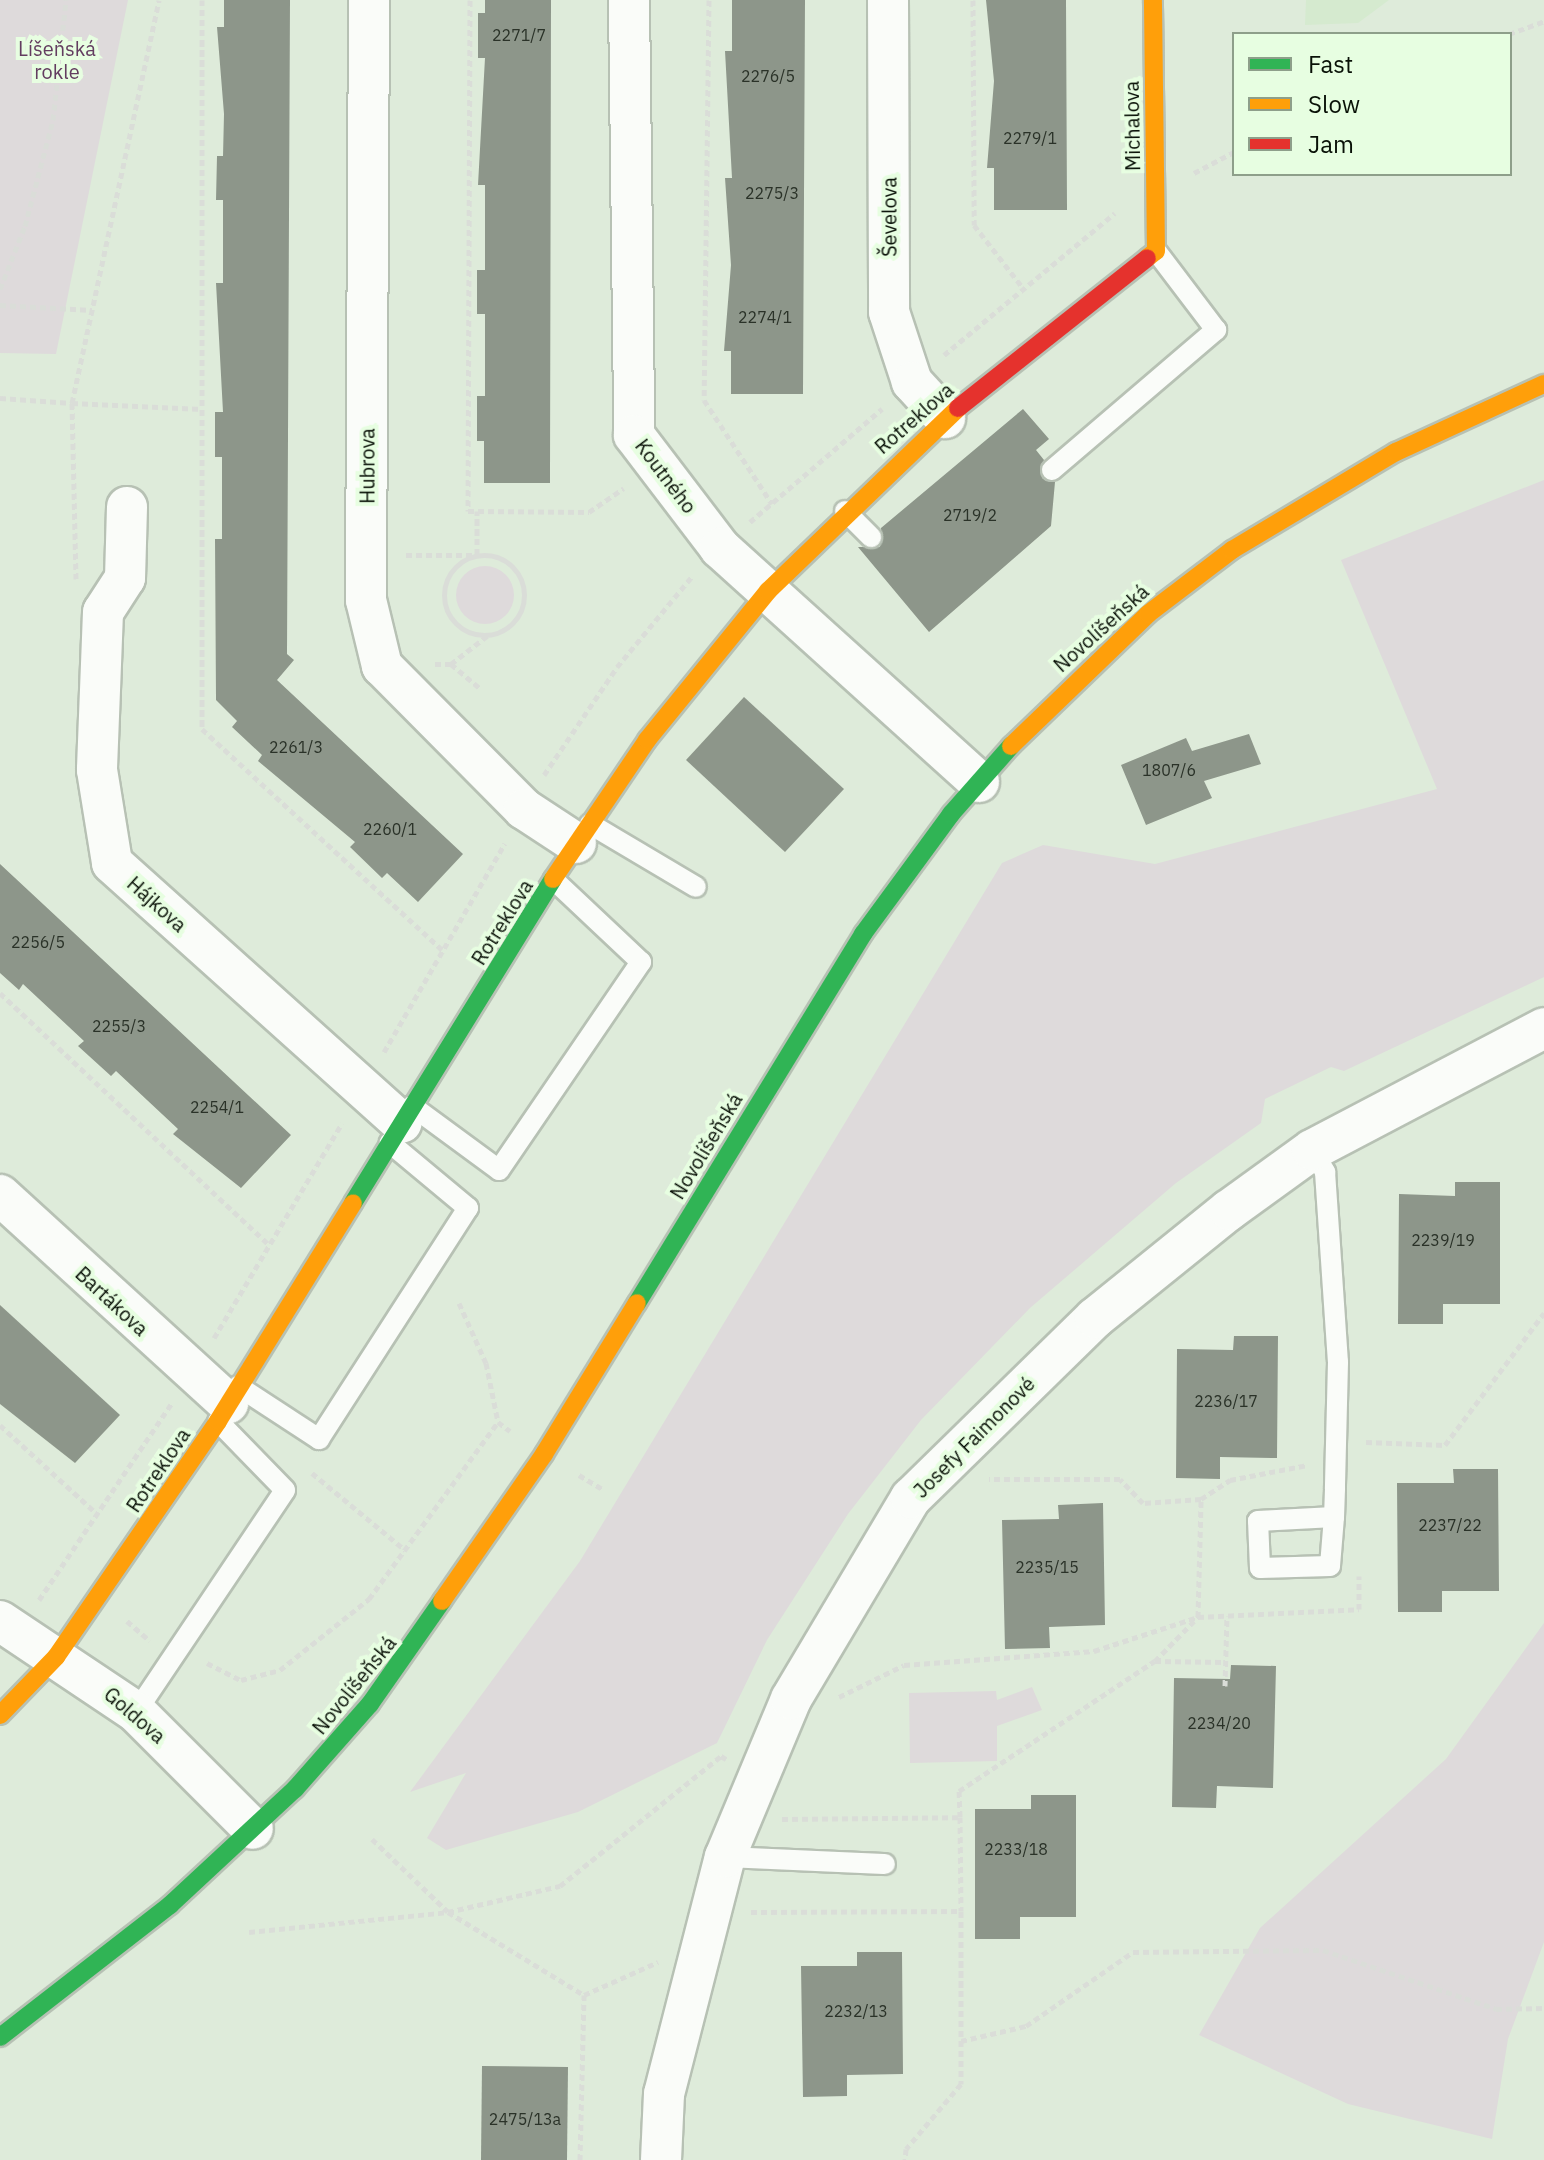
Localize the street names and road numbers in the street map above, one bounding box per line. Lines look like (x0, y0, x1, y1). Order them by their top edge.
street label: Michalova (1119, 81, 1145, 171)
street label: Ševelova (877, 177, 901, 257)
street label: Rotreklova (870, 377, 958, 459)
street label: Hubrova (355, 428, 379, 504)
street label: Koutného (630, 434, 702, 518)
street label: Novolíšeňská (1049, 579, 1153, 677)
street label: Hájkova (122, 871, 192, 937)
street label: Rotreklova (466, 875, 538, 969)
street label: Novolíšeňská (665, 1089, 747, 1203)
street label: Bartákova (71, 1261, 153, 1341)
street label: Josefy Faimonové (908, 1371, 1040, 1503)
street label: Rotreklova (121, 1423, 195, 1517)
street label: Novolíšeňská (307, 1631, 401, 1739)
street label: Goldova (99, 1682, 171, 1748)

